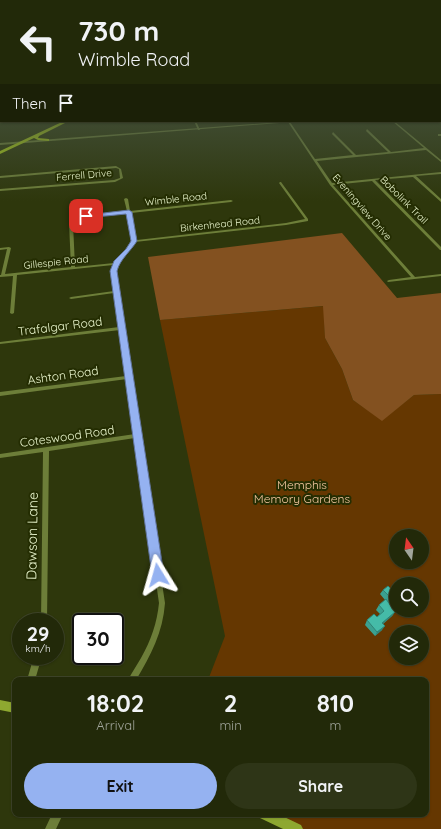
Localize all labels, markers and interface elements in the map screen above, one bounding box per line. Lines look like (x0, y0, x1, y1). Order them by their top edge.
text: 730 m (78, 13, 159, 48)
icon: left (12, 16, 64, 68)
text: Wimble Road (78, 48, 190, 71)
icon: arrive (55, 92, 77, 114)
text: Then (12, 94, 47, 113)
street label: Ferrell Drive (56, 166, 113, 184)
street label: Eveningview Drive (330, 171, 395, 243)
street label: Bobolink Trail (377, 173, 431, 227)
street label: Wimble Road (144, 189, 208, 209)
pin (69, 199, 103, 233)
icon: arrive (75, 205, 97, 227)
street label: Birkenhead Road (179, 213, 261, 235)
street label: Gillespie Road (23, 252, 89, 272)
street label: Trafalgar Road (17, 313, 103, 339)
street label: Ashton Road (27, 363, 99, 387)
street label: Coteswood Road (19, 422, 115, 450)
park label: Memphis Memory Gardens (254, 477, 351, 506)
street label: Dawson Lane (22, 492, 42, 580)
north arrow (389, 529, 429, 569)
map controls (389, 529, 429, 665)
position arrow (137, 554, 179, 596)
button: search (389, 577, 429, 617)
speed limit sign: 30 (72, 613, 124, 665)
text: 29 (27, 621, 49, 646)
button: layers (389, 625, 429, 665)
text: km/h (25, 642, 51, 655)
text: 18:02 (87, 688, 144, 718)
text: 2 (224, 688, 237, 718)
text: 810 (317, 688, 354, 718)
text: Arrival (96, 717, 135, 733)
text: min (220, 717, 242, 733)
text: m (329, 717, 341, 733)
button: Exit (24, 763, 217, 809)
button: Share (225, 763, 417, 809)

